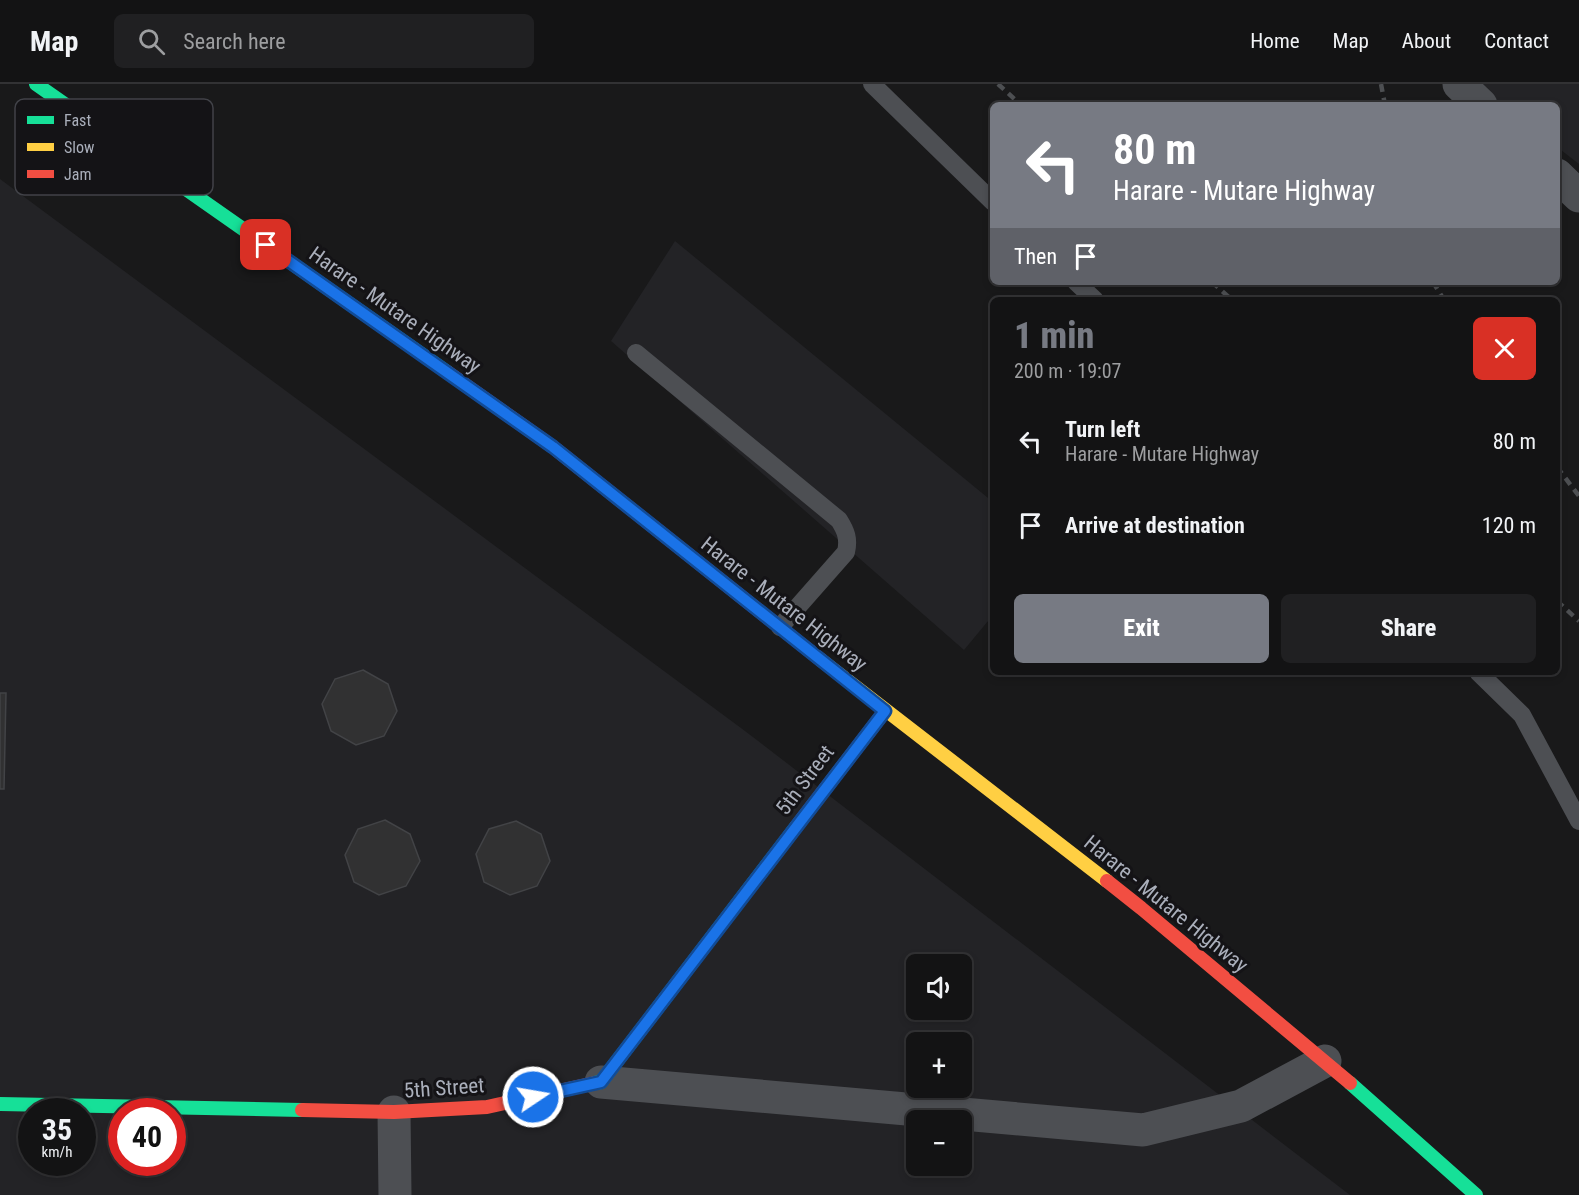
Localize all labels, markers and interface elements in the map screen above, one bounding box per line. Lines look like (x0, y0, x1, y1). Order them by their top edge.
search box (114, 14, 534, 68)
text: Map (30, 25, 78, 58)
icon: search (135, 25, 168, 58)
text: Search here (183, 29, 286, 54)
text: Home (1250, 29, 1300, 53)
text: Map (1333, 29, 1369, 53)
text: About (1402, 29, 1451, 53)
text: Contact (1484, 29, 1549, 53)
legend (15, 99, 213, 195)
text: Fast (64, 111, 91, 130)
text: 80 m (1113, 125, 1196, 174)
icon: left (1014, 126, 1092, 204)
text: Slow (64, 138, 94, 157)
text: Jam (64, 165, 91, 184)
text: Harare - Mutare Highway (1113, 175, 1375, 207)
pin (240, 219, 291, 270)
icon: arrive (249, 228, 282, 261)
icon: arrive (1069, 240, 1102, 273)
street label: Harare - Mutare Highway (305, 242, 486, 378)
text: Then (1014, 244, 1057, 269)
text: 1 min (1014, 315, 1094, 357)
button: close (1473, 317, 1536, 380)
text: 200 m · 19:07 (1014, 359, 1121, 383)
text: Turn left (1065, 417, 1140, 442)
icon: left (1014, 425, 1047, 458)
text: 80 m (1493, 429, 1536, 454)
text: Harare - Mutare Highway (1065, 442, 1259, 466)
icon: arrive (1014, 509, 1047, 542)
text: Arrive at destination (1065, 513, 1245, 538)
text: 120 m (1482, 513, 1536, 538)
street label: Harare - Mutare Highway (696, 532, 872, 676)
button: Exit (1014, 594, 1269, 663)
button: Share (1281, 594, 1536, 663)
street label: 5th Street (771, 741, 839, 819)
street label: Harare - Mutare Highway (1079, 831, 1253, 978)
map controls (906, 954, 972, 1176)
button: sound (906, 954, 972, 1020)
button: + (906, 1032, 972, 1098)
position arrow (501, 1065, 565, 1129)
street label: 5th Street (403, 1073, 485, 1103)
speed limit sign: 40 (108, 1098, 186, 1176)
button: − (906, 1110, 972, 1176)
text: 35 (42, 1112, 72, 1147)
text: km/h (42, 1143, 72, 1161)

